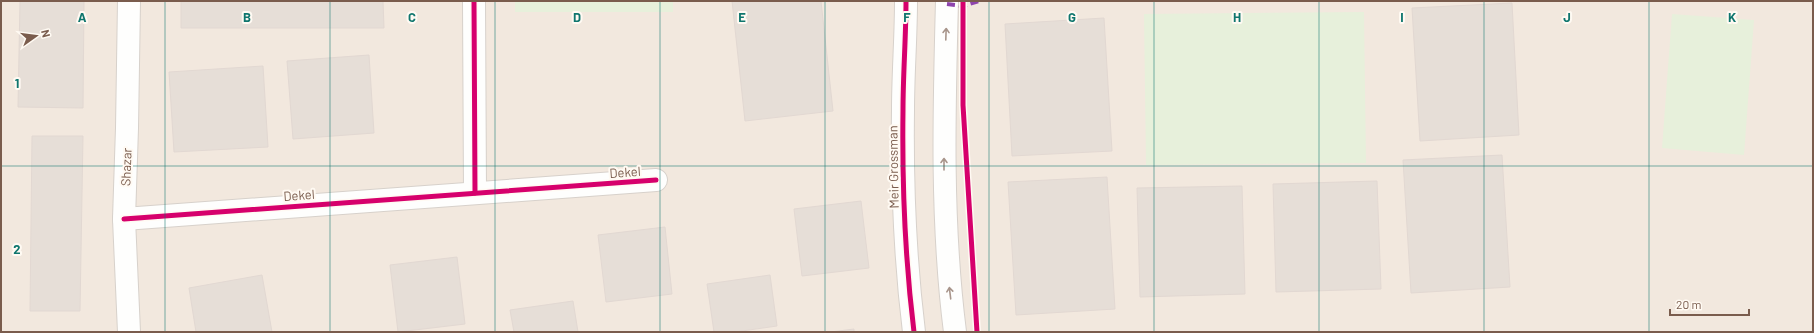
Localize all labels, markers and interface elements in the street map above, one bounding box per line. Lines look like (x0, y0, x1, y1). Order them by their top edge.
text: A (78, 9, 87, 25)
text: B (243, 9, 251, 25)
text: C (408, 9, 416, 25)
text: D (573, 9, 581, 25)
text: E (738, 9, 746, 25)
text: F (903, 9, 911, 25)
text: G (1068, 9, 1076, 25)
text: H (1233, 9, 1241, 25)
text: I (1400, 9, 1404, 25)
text: J (1563, 9, 1571, 25)
text: K (1728, 9, 1736, 25)
north arrow (16, 16, 56, 56)
text: N (39, 28, 53, 39)
one-way arrow (942, 28, 950, 41)
text: 1 (15, 75, 19, 91)
street label: Meir Grossman (884, 125, 902, 209)
street label: Shazar (117, 147, 135, 186)
one-way arrow (940, 158, 948, 171)
street label: Dekel (609, 163, 641, 181)
street label: Dekel (283, 186, 315, 204)
text: 2 (13, 241, 21, 257)
one-way arrow (947, 287, 954, 300)
scale bar (1670, 291, 1749, 317)
text: 20 m (1676, 297, 1702, 311)

